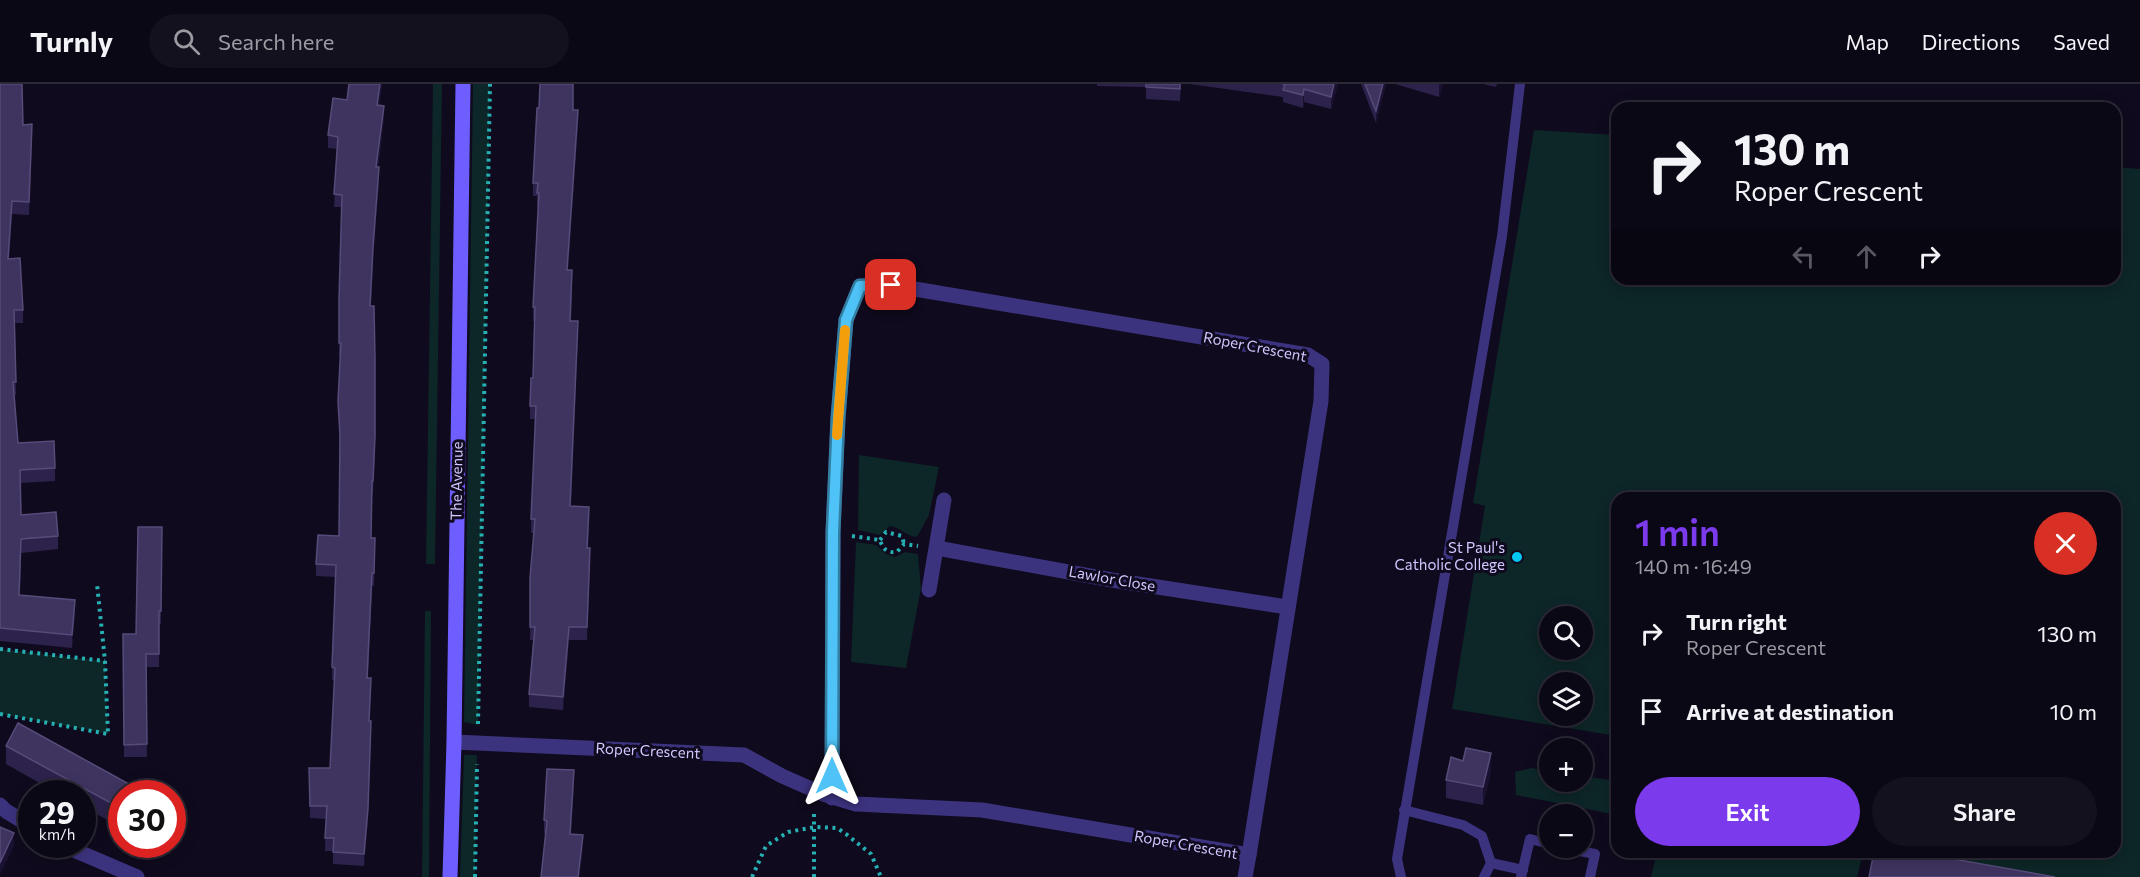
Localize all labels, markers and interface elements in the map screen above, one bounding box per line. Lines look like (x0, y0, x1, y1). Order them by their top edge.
search box (149, 14, 569, 68)
text: Turnly (30, 24, 113, 58)
icon: search (170, 25, 203, 58)
text: Search here (218, 28, 334, 55)
text: Map (1846, 29, 1889, 54)
text: Directions (1922, 29, 2020, 54)
text: Saved (2053, 29, 2110, 54)
text: 130 m (1734, 122, 1850, 174)
icon: right (1635, 126, 1713, 204)
text: Roper Crescent (1734, 174, 1923, 207)
icon: left (1787, 240, 1820, 273)
icon: ahead (1850, 240, 1883, 273)
icon: right (1913, 240, 1946, 273)
pin (865, 259, 916, 310)
icon: arrive (874, 268, 907, 301)
street label: Roper Crescent (1202, 327, 1308, 365)
street label: The Avenue (446, 441, 466, 521)
text: 1 min (1635, 509, 1720, 553)
button: close (2034, 512, 2097, 575)
place label: St Paul's Catholic College (1395, 538, 1505, 573)
marker: St Paul's Catholic College (1510, 550, 1524, 564)
text: 140 m · 16:49 (1635, 554, 1752, 578)
street label: Lawlor Close (1068, 562, 1157, 594)
map controls (1539, 606, 1593, 858)
button: search (1539, 606, 1593, 660)
text: Turn right (1686, 608, 1787, 635)
icon: right (1635, 617, 1668, 650)
text: 130 m (2037, 620, 2097, 647)
text: Roper Crescent (1686, 635, 1826, 659)
button: layers (1539, 672, 1593, 726)
icon: arrive (1635, 695, 1668, 728)
text: Arrive at destination (1686, 698, 1894, 725)
text: 10 m (2050, 698, 2097, 725)
street label: Roper Crescent (595, 738, 701, 762)
button: + (1539, 738, 1593, 792)
position arrow (800, 744, 864, 808)
button: Exit (1635, 777, 1860, 846)
button: Share (1872, 777, 2097, 846)
speed limit sign: 30 (108, 780, 186, 858)
text: 29 (39, 793, 75, 830)
button: − (1539, 804, 1593, 858)
text: km/h (39, 825, 75, 843)
street label: Roper Crescent (1133, 826, 1239, 862)

